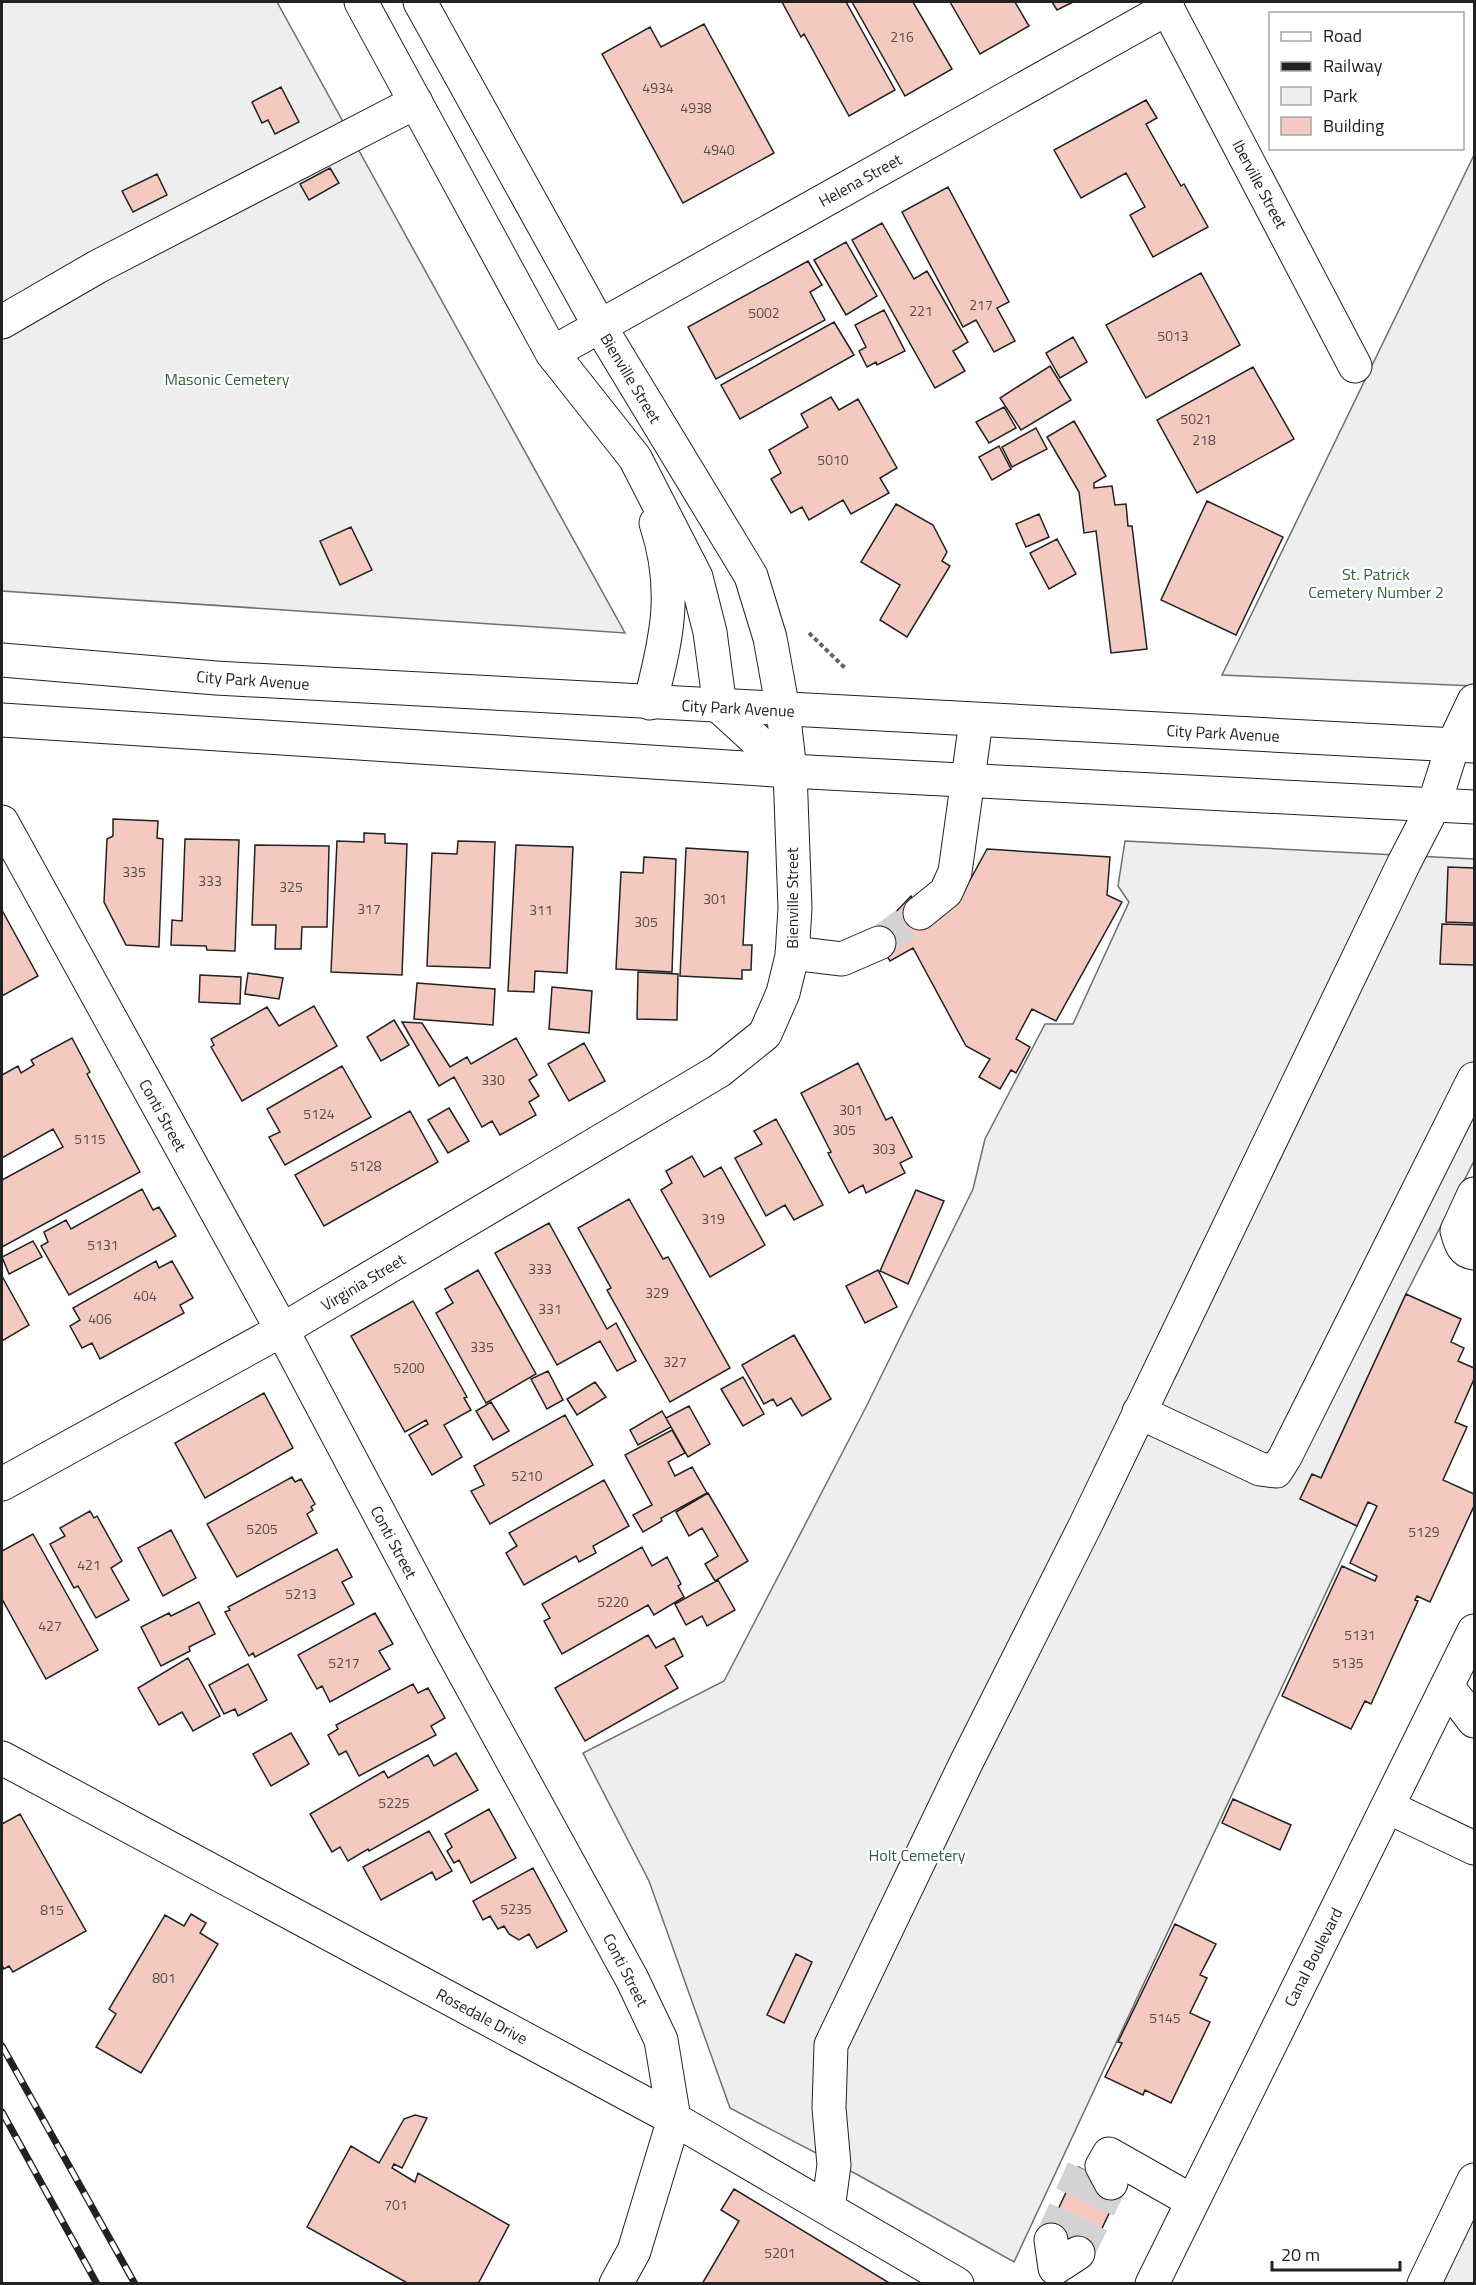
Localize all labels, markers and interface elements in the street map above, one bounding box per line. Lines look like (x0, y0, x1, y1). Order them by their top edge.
legend (1269, 12, 1464, 150)
text: Road (1323, 22, 1362, 49)
house number: 216 (890, 26, 914, 47)
text: Railway (1323, 52, 1383, 79)
house number: 4934 (642, 77, 674, 98)
text: Park (1323, 82, 1358, 109)
house number: 4938 (680, 97, 712, 118)
text: Building (1323, 112, 1384, 139)
street label: Iberville Street (1227, 135, 1294, 233)
house number: 4940 (703, 139, 735, 160)
street label: Helena Street (814, 147, 906, 213)
house number: 217 (969, 294, 993, 315)
house number: 221 (909, 300, 933, 321)
house number: 5002 (748, 302, 780, 323)
house number: 5013 (1157, 325, 1189, 346)
street label: Bienville Street (595, 328, 668, 428)
park label: Masonic Cemetery (165, 367, 290, 391)
house number: 5021 (1180, 408, 1212, 429)
house number: 218 (1192, 429, 1216, 450)
house number: 5010 (817, 449, 849, 470)
park label: St. Patrick Cemetery Number 2 (1308, 562, 1444, 604)
street label: City Park Avenue (196, 664, 310, 696)
street label: City Park Avenue (681, 693, 795, 723)
street label: City Park Avenue (1166, 718, 1280, 748)
street label: Bienville Street (780, 847, 804, 949)
house number: 335 (122, 861, 146, 882)
house number: 333 (198, 870, 222, 891)
house number: 325 (279, 876, 303, 897)
house number: 301 (703, 888, 727, 909)
house number: 317 (357, 898, 381, 919)
house number: 311 (529, 899, 553, 920)
house number: 305 (634, 911, 658, 932)
house number: 330 (481, 1069, 505, 1090)
street label: Conti Street (133, 1074, 193, 1156)
house number: 301 (839, 1099, 863, 1120)
house number: 5124 (303, 1103, 335, 1124)
house number: 305 (832, 1119, 856, 1140)
house number: 5115 (74, 1128, 106, 1149)
house number: 303 (872, 1138, 896, 1159)
house number: 5128 (350, 1155, 382, 1176)
house number: 319 (701, 1208, 725, 1229)
house number: 5131 (87, 1234, 119, 1255)
street label: Virginia Street (316, 1247, 410, 1317)
house number: 333 (528, 1258, 552, 1279)
house number: 329 (645, 1282, 669, 1303)
house number: 404 (133, 1285, 157, 1306)
house number: 331 (538, 1298, 562, 1319)
house number: 406 (88, 1308, 112, 1329)
house number: 335 (470, 1336, 494, 1357)
house number: 327 (663, 1351, 687, 1372)
house number: 5200 (393, 1357, 425, 1378)
house number: 5210 (511, 1465, 543, 1486)
street label: Conti Street (365, 1501, 423, 1583)
house number: 5205 (246, 1518, 278, 1539)
house number: 5129 (1408, 1521, 1440, 1542)
house number: 421 (77, 1554, 101, 1575)
house number: 5213 (285, 1583, 317, 1604)
house number: 5220 (597, 1591, 629, 1612)
house number: 427 (38, 1615, 62, 1636)
house number: 5131 (1344, 1624, 1376, 1645)
house number: 5217 (328, 1652, 360, 1673)
house number: 5135 (1332, 1652, 1364, 1673)
house number: 5225 (378, 1792, 410, 1813)
park label: Holt Cemetery (869, 1843, 966, 1867)
house number: 5235 (500, 1898, 532, 1919)
house number: 815 (40, 1899, 64, 1920)
street label: Canal Boulevard (1278, 1903, 1348, 2011)
street label: Conti Street (597, 1929, 655, 2011)
house number: 801 (152, 1967, 176, 1988)
street label: Rosedale Drive (432, 1982, 532, 2050)
house number: 5145 (1149, 2007, 1181, 2028)
house number: 701 (384, 2194, 408, 2215)
scale bar (1272, 2234, 1400, 2272)
text: 20 m (1281, 2241, 1320, 2268)
house number: 5201 (764, 2242, 796, 2263)

